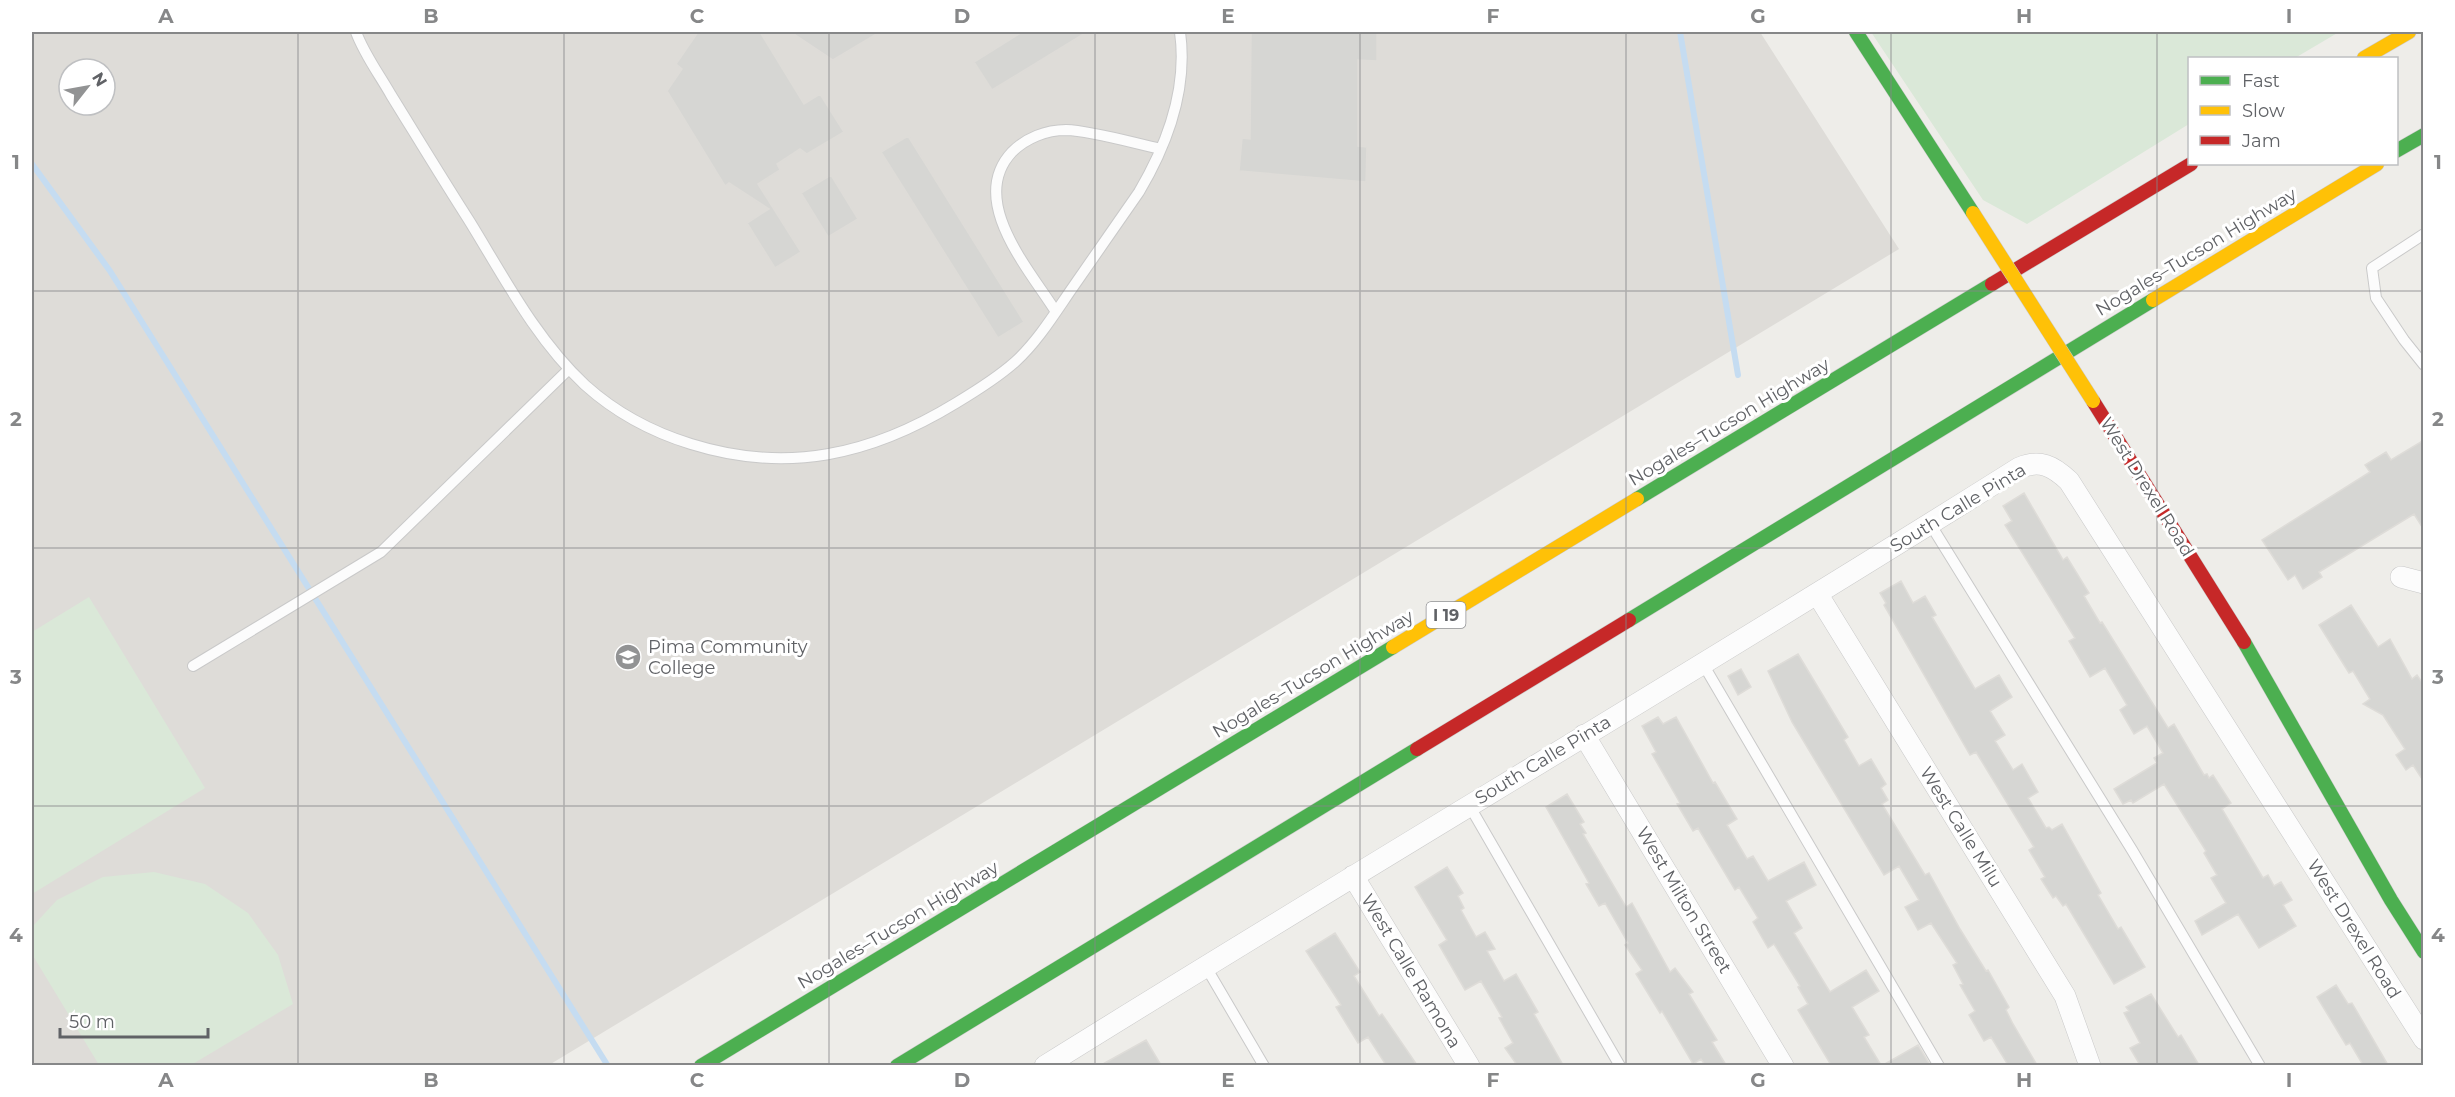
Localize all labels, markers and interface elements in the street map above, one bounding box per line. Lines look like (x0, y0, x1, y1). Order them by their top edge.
text: A (157, 4, 174, 28)
text: B (423, 4, 439, 28)
text: C (690, 4, 705, 28)
text: D (954, 4, 970, 28)
text: E (1221, 4, 1235, 28)
text: F (1487, 4, 1500, 28)
text: G (1750, 4, 1766, 28)
text: H (2016, 4, 2032, 28)
text: I (2286, 4, 2292, 28)
north arrow (57, 57, 117, 117)
legend (2188, 57, 2398, 165)
text: N (88, 69, 111, 90)
text: Fast (2242, 70, 2280, 92)
text: Slow (2242, 100, 2285, 122)
text: Jam (2241, 130, 2281, 152)
text: 1 (12, 150, 20, 174)
text: 1 (2434, 150, 2442, 174)
street label: Nogales–Tucson Highway (2092, 183, 2301, 321)
street label: Nogales–Tucson Highway (1625, 353, 1834, 491)
text: 2 (10, 407, 22, 431)
text: 2 (2432, 407, 2444, 431)
street label: West Drexel Road (2095, 413, 2199, 561)
street label: South Calle Pinta (1886, 459, 2030, 557)
road number: I 19 (1426, 602, 1466, 628)
street label: Nogales–Tucson Highway (1209, 605, 1418, 743)
place label: Pima Community College (648, 636, 808, 679)
school or university icon: Pima Community College (613, 642, 643, 672)
text: 3 (9, 665, 22, 689)
text: 3 (2431, 665, 2444, 689)
street label: South Calle Pinta (1471, 711, 1615, 809)
street label: West Calle Milu (1915, 763, 2007, 891)
street label: West Milton Street (1632, 823, 1736, 977)
street label: West Drexel Road (2302, 855, 2406, 1003)
street label: Nogales–Tucson Highway (794, 856, 1003, 994)
street label: West Calle Ramona (1356, 890, 1466, 1052)
text: 4 (9, 923, 23, 947)
text: 4 (2431, 923, 2445, 947)
scale bar (60, 1001, 208, 1039)
text: 50 m (69, 1011, 115, 1033)
text: A (157, 1068, 174, 1092)
text: B (423, 1068, 439, 1092)
text: C (690, 1068, 705, 1092)
text: D (954, 1068, 970, 1092)
text: E (1221, 1068, 1235, 1092)
text: F (1487, 1068, 1500, 1092)
text: G (1750, 1068, 1766, 1092)
text: H (2016, 1068, 2032, 1092)
text: I (2286, 1068, 2292, 1092)

